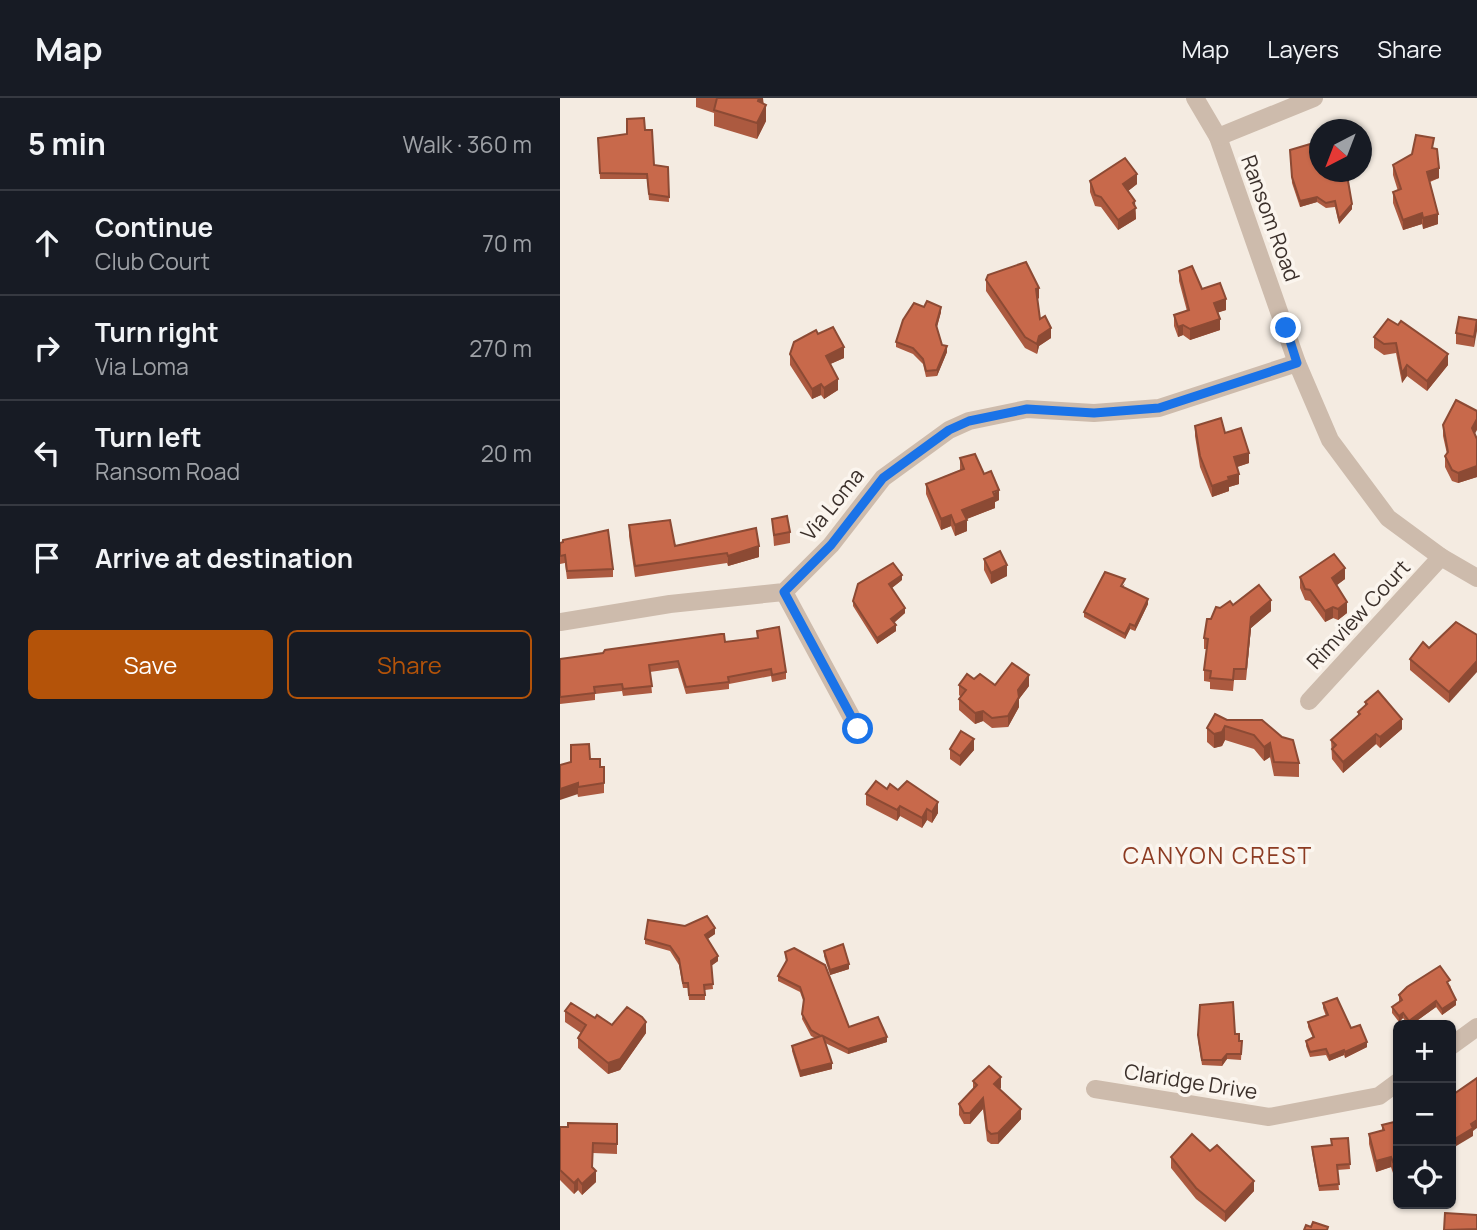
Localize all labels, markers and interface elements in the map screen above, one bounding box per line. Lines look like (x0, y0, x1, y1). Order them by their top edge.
text: Map (35, 26, 103, 71)
text: Map (1182, 32, 1229, 65)
text: Layers (1267, 32, 1339, 65)
text: Share (1377, 32, 1442, 65)
north arrow (1309, 119, 1372, 182)
text: 5 min (28, 123, 106, 164)
text: Walk · 360 m (402, 128, 532, 160)
street label: Ransom Road (1235, 151, 1307, 285)
text: Continue (95, 209, 213, 245)
icon: ahead (28, 224, 66, 262)
text: 70 m (482, 227, 532, 259)
text: Club Court (95, 245, 210, 277)
route end (1270, 312, 1301, 343)
text: Turn right (95, 314, 219, 350)
icon: right (28, 329, 66, 367)
text: 270 m (469, 332, 532, 364)
text: Via Loma (95, 350, 189, 382)
text: Turn left (95, 419, 202, 455)
icon: left (28, 434, 66, 472)
text: 20 m (481, 437, 532, 469)
text: Ransom Road (95, 455, 240, 487)
street label: Via Loma (794, 462, 870, 546)
icon: arrive (28, 539, 66, 577)
text: Arrive at destination (95, 540, 353, 576)
street label: Rimview Court (1300, 553, 1416, 675)
button: Save (28, 630, 273, 699)
button: Share (287, 630, 532, 699)
route start (842, 713, 873, 744)
district label: CANYON CREST (1123, 839, 1313, 871)
map controls (1393, 1020, 1456, 1209)
button: + (1393, 1020, 1456, 1083)
street label: Claridge Drive (1122, 1057, 1260, 1105)
button: − (1393, 1083, 1456, 1146)
button: locate (1393, 1146, 1456, 1209)

